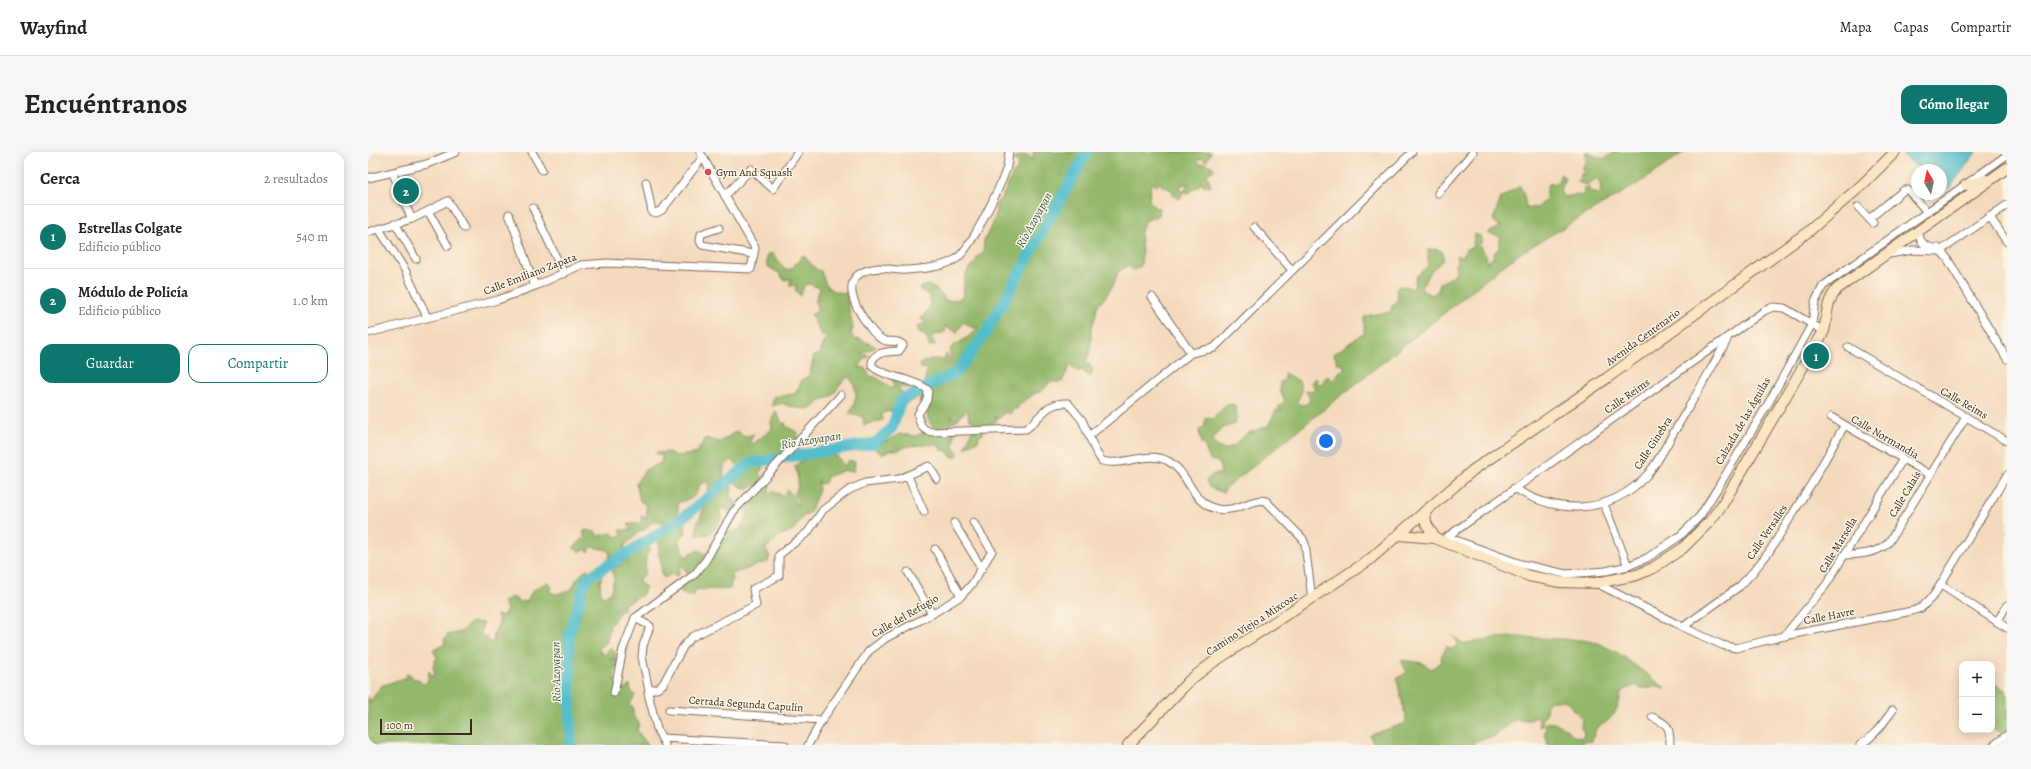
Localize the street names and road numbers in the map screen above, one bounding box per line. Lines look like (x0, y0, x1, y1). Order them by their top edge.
street label: Calle Emiliano Zapata (481, 249, 580, 299)
street label: Avenida Centenario (1602, 305, 1684, 370)
street label: Calzada de las Águilas (1712, 374, 1774, 468)
street label: Calle Reims (1601, 375, 1653, 417)
street label: Calle Reims (1938, 383, 1990, 423)
street label: Calle Normandia (1848, 411, 1923, 463)
street label: Calle Ginebra (1630, 413, 1676, 472)
street label: Calle Calais (1885, 468, 1925, 520)
street label: Calle Versalles (1743, 501, 1791, 563)
street label: Calle Marsella (1815, 513, 1861, 576)
street label: Camino Viejo a Mixcoac (1203, 588, 1301, 659)
street label: Calle del Refugio (869, 590, 942, 641)
street label: Calle Havre (1802, 604, 1856, 628)
street label: Cerrada Segunda Capulín (688, 693, 804, 715)

